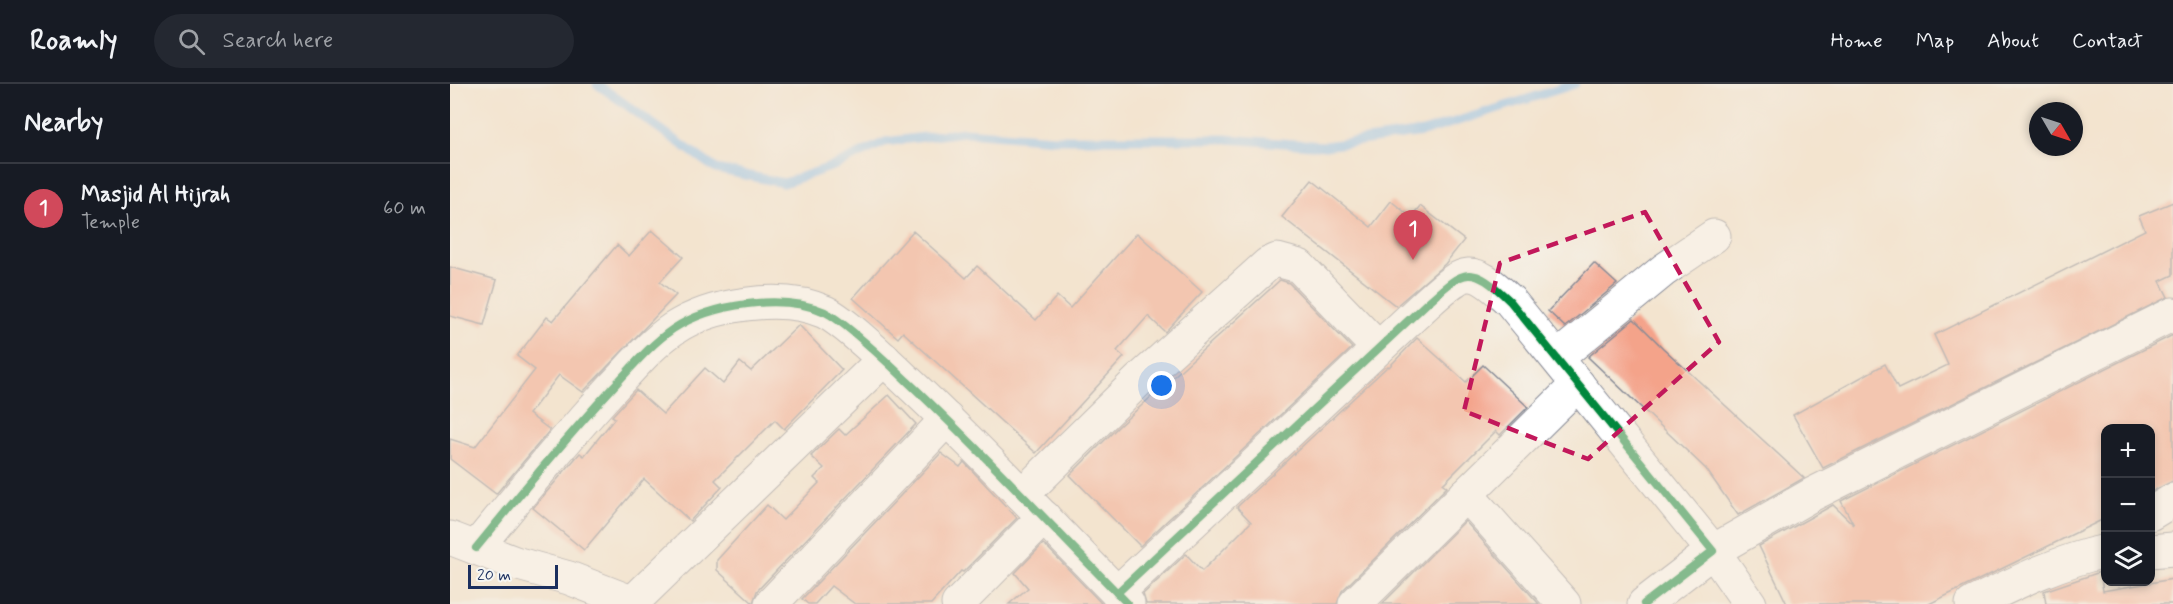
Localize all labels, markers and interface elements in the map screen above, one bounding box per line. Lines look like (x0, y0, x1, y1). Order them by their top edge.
search box (154, 14, 574, 68)
text: Roamly (30, 23, 118, 60)
icon: search (175, 25, 208, 58)
text: Search here (223, 27, 333, 55)
text: Home (1831, 27, 1883, 55)
text: Map (1916, 27, 1954, 55)
text: About (1987, 27, 2039, 55)
text: Contact (2072, 27, 2143, 55)
north arrow (2029, 102, 2083, 156)
text: Nearby (24, 106, 103, 140)
text: Masjid Al Hijrah (81, 181, 230, 209)
text: 1 (39, 195, 48, 222)
text: 60 m (383, 195, 426, 222)
text: Temple (81, 209, 140, 236)
pin: 1 (1394, 210, 1432, 260)
your location (1147, 371, 1176, 400)
map controls (2101, 424, 2155, 586)
button: + (2101, 424, 2155, 478)
button: − (2101, 478, 2155, 532)
button: layers (2101, 532, 2155, 586)
scale bar (468, 562, 558, 590)
text: 20 m (477, 565, 511, 586)

